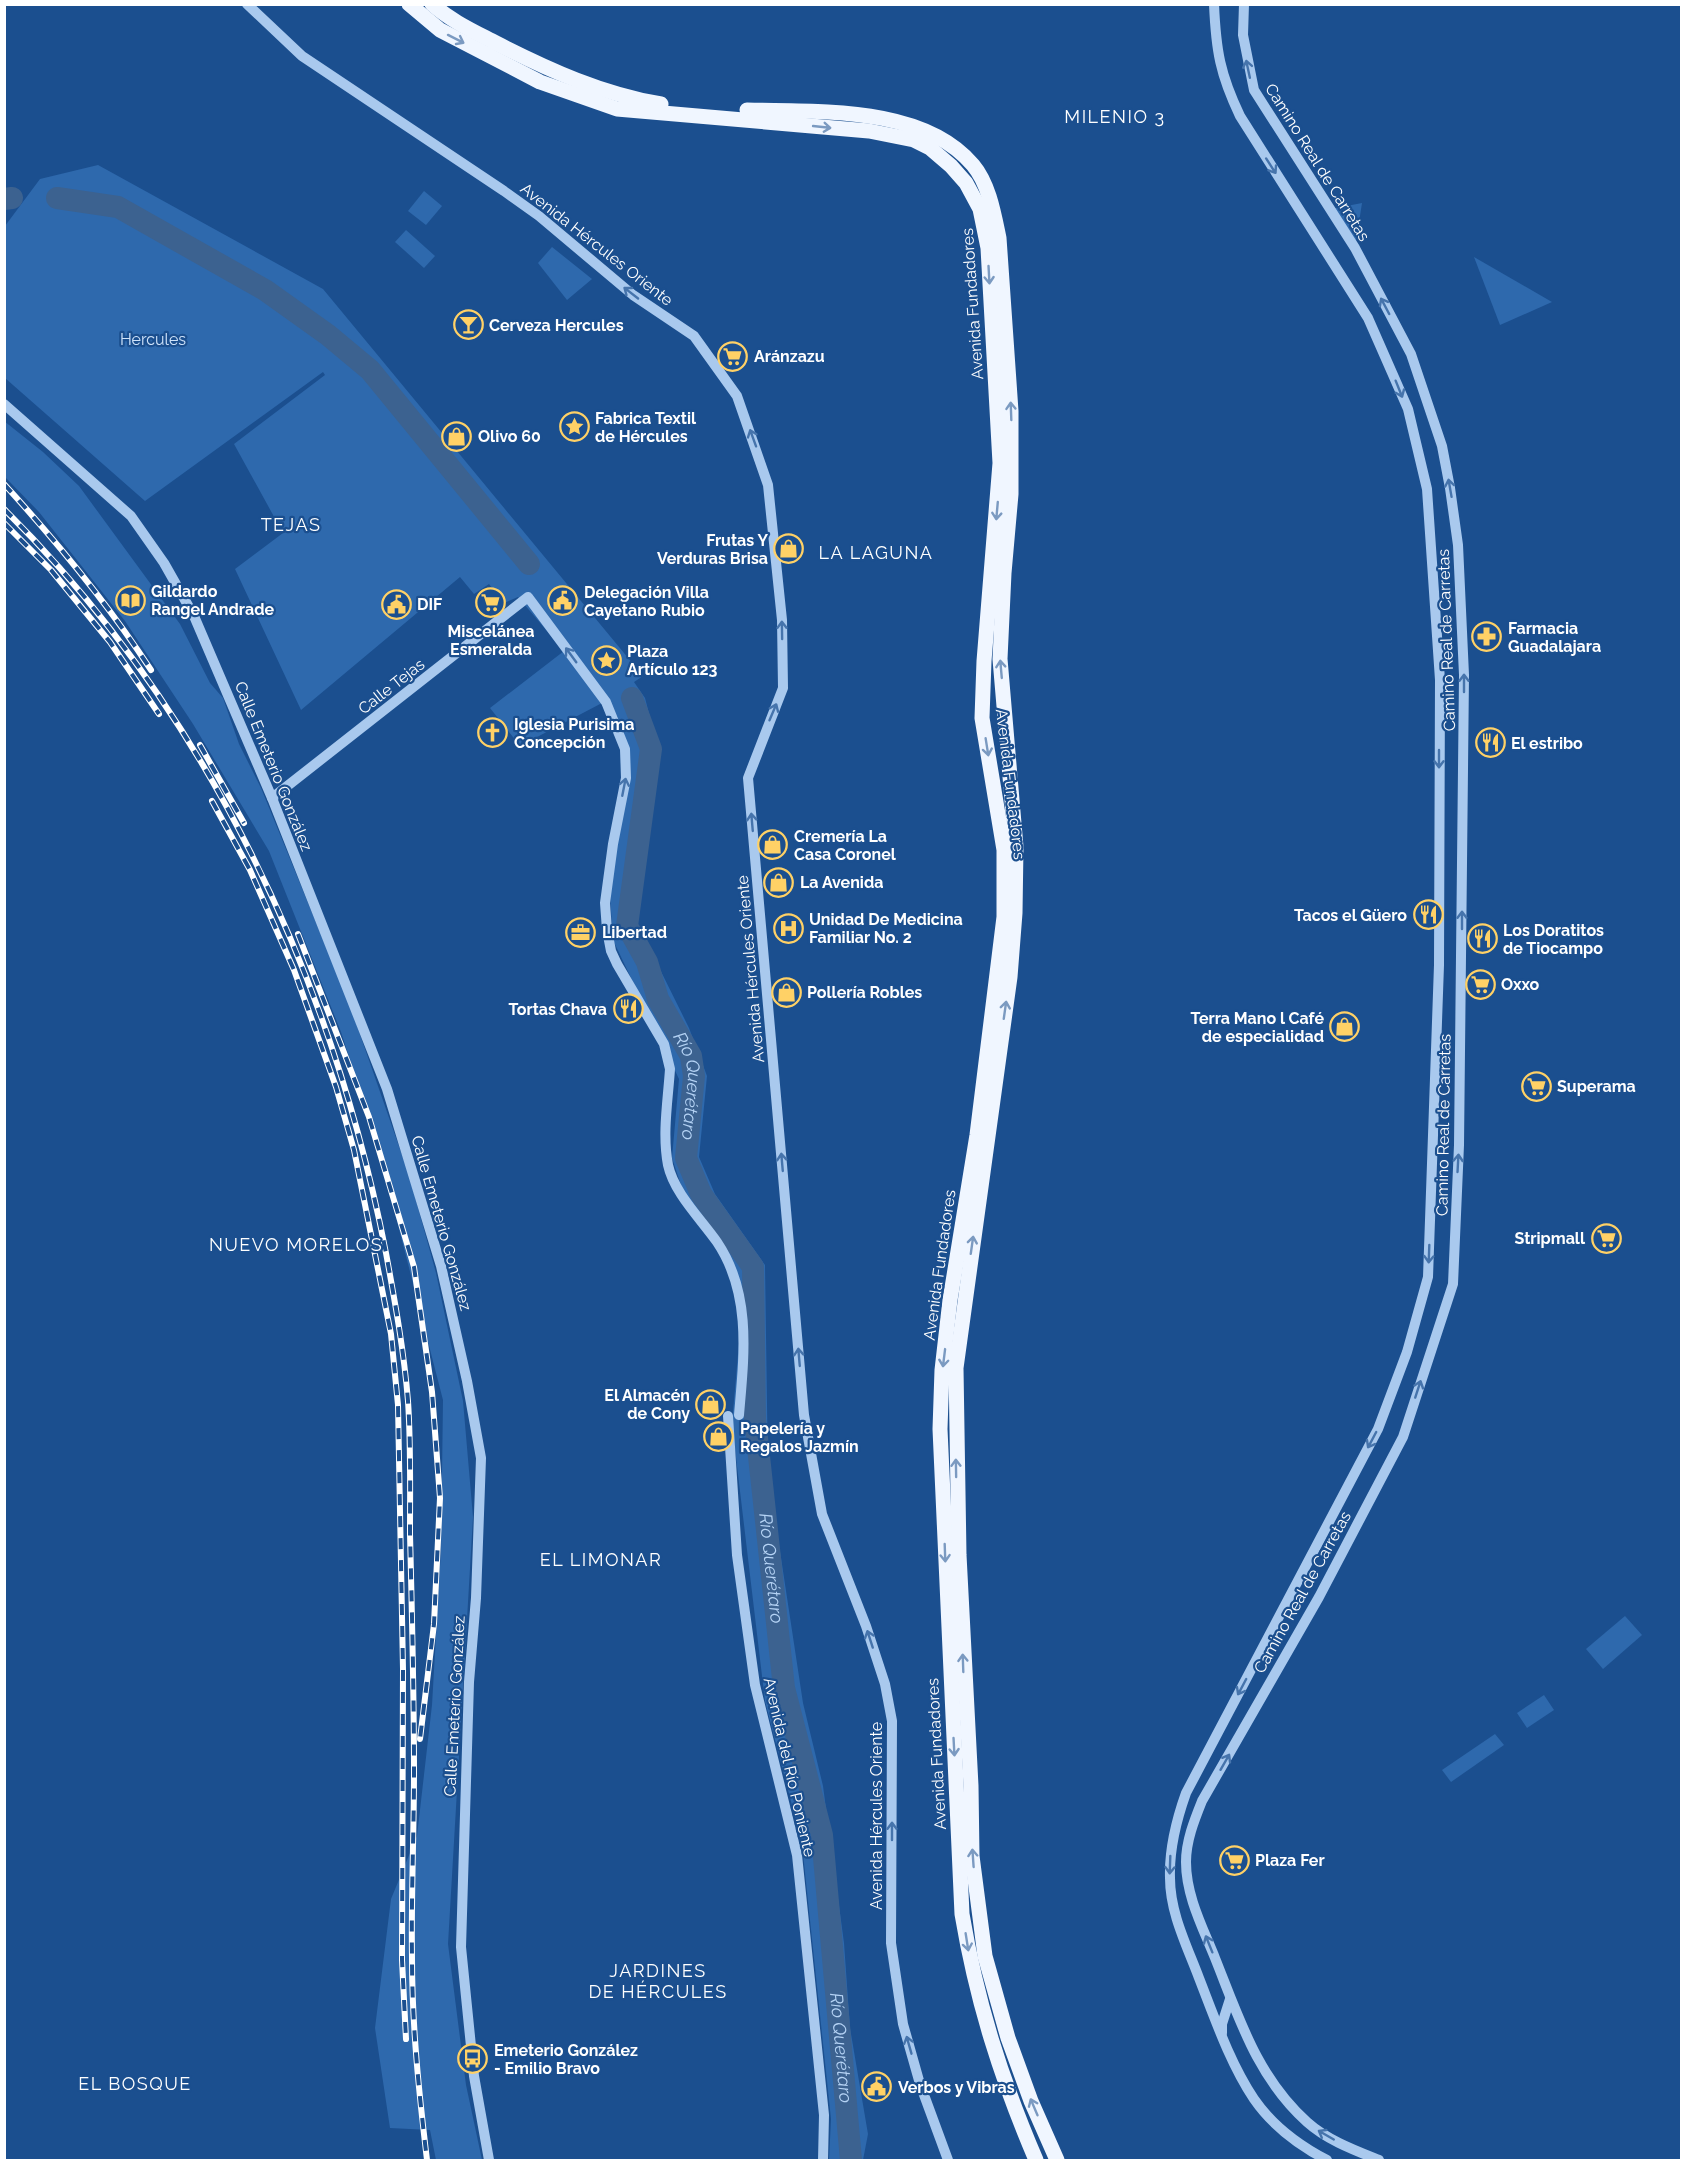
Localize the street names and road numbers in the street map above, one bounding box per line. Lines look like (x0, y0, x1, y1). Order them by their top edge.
street label: Camino Real de Carretas (1261, 80, 1374, 245)
street label: Avenida Hércules Oriente (517, 179, 677, 310)
street label: Avenida Fundadores (958, 227, 987, 380)
street label: Camino Real de Carretas (1434, 548, 1459, 731)
street label: Calle Tejas (354, 654, 428, 718)
street label: Calle Emeterio González (231, 679, 316, 854)
street label: Avenida Fundadores (992, 708, 1029, 861)
street label: Avenida Hércules Oriente (733, 874, 768, 1063)
street label: Camino Real de Carretas (1432, 1033, 1455, 1216)
street label: Calle Emeterio González (407, 1133, 476, 1313)
street label: Avenida Fundadores (920, 1188, 960, 1342)
street label: Camino Real de Carretas (1250, 1508, 1355, 1677)
street label: Calle Emeterio González (440, 1615, 469, 1797)
street label: Avenida del Río Poniente (760, 1676, 819, 1859)
street label: Avenida Fundadores (923, 1677, 950, 1830)
street label: Avenida Hércules Oriente (867, 1722, 886, 1910)

